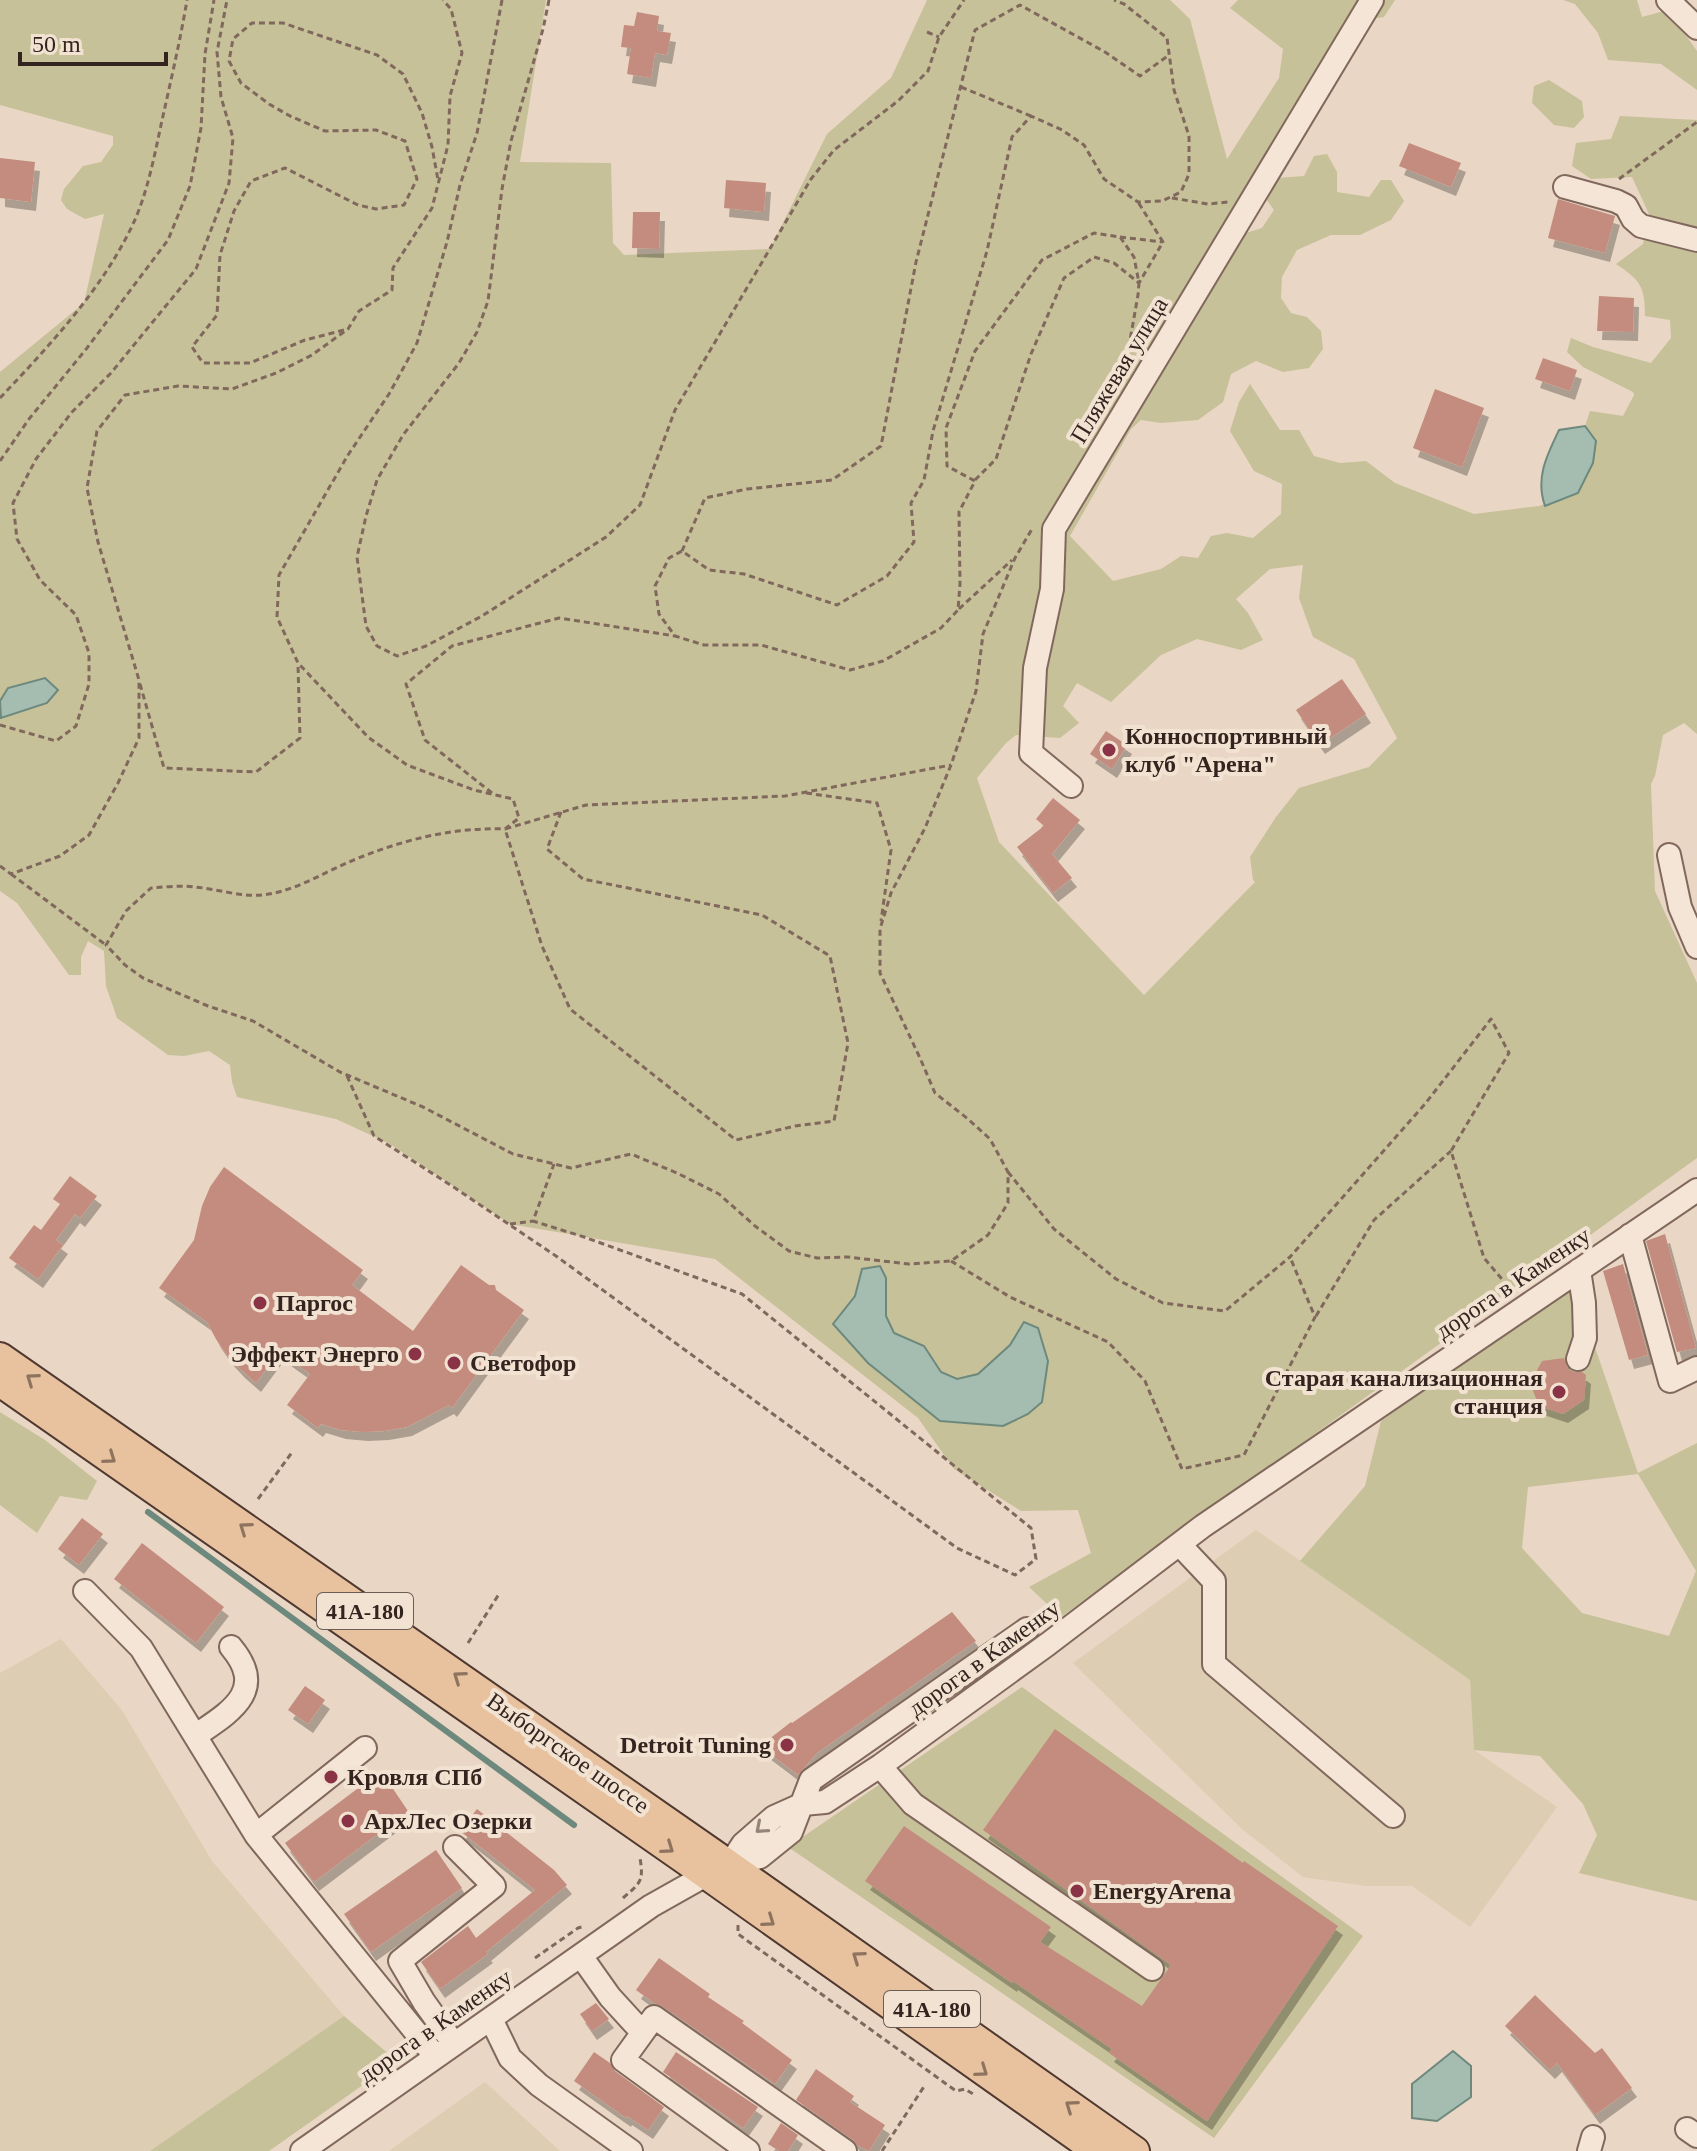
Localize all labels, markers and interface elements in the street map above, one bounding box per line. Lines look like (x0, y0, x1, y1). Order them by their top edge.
scale bar (20, 16, 166, 66)
text: 50 m (32, 31, 81, 57)
street label: Пляжевая улица (1065, 292, 1173, 448)
place label: Конноспортивный клуб "Арена" (1125, 723, 1328, 777)
marker: Конноспортивный клуб "Арена" (1100, 741, 1118, 759)
street label: дорога в Каменку (1431, 1222, 1595, 1344)
place label: Паргос (276, 1290, 353, 1316)
marker: Паргос (251, 1294, 269, 1312)
place label: Эффект Энерго (231, 1341, 399, 1367)
marker: Эффект Энерго (406, 1345, 424, 1363)
place label: Светофор (470, 1350, 576, 1376)
marker: Светофор (445, 1354, 463, 1372)
place label: Старая канализационная станция (1265, 1365, 1543, 1419)
one-way arrow (26, 1374, 40, 1389)
marker: Старая канализационная станция (1550, 1383, 1568, 1401)
one-way arrow (101, 1448, 115, 1463)
one-way arrow (240, 1523, 254, 1538)
road number: 41А-180 (317, 1593, 413, 1629)
street label: дорога в Каменку (903, 1594, 1065, 1722)
one-way arrow (453, 1672, 467, 1687)
street label: Выборгское шоссе (482, 1687, 654, 1819)
place label: Detroit Tuning (620, 1732, 771, 1758)
marker: Detroit Tuning (778, 1736, 796, 1754)
place label: Кровля СПб (347, 1764, 482, 1790)
marker: Кровля СПб (322, 1768, 340, 1786)
place label: АрхЛес Озерки (364, 1808, 532, 1834)
marker: АрхЛес Озерки (339, 1812, 357, 1830)
one-way arrow (756, 1818, 770, 1833)
one-way arrow (659, 1838, 673, 1853)
place label: EnergyArena (1093, 1878, 1231, 1904)
marker: EnergyArena (1068, 1882, 1086, 1900)
one-way arrow (761, 1911, 775, 1926)
one-way arrow (853, 1952, 867, 1967)
street label: дорога в Каменку (354, 1964, 516, 2088)
road number: 41А-180 (884, 1991, 980, 2027)
one-way arrow (973, 2061, 988, 2075)
one-way arrow (1066, 2101, 1080, 2116)

